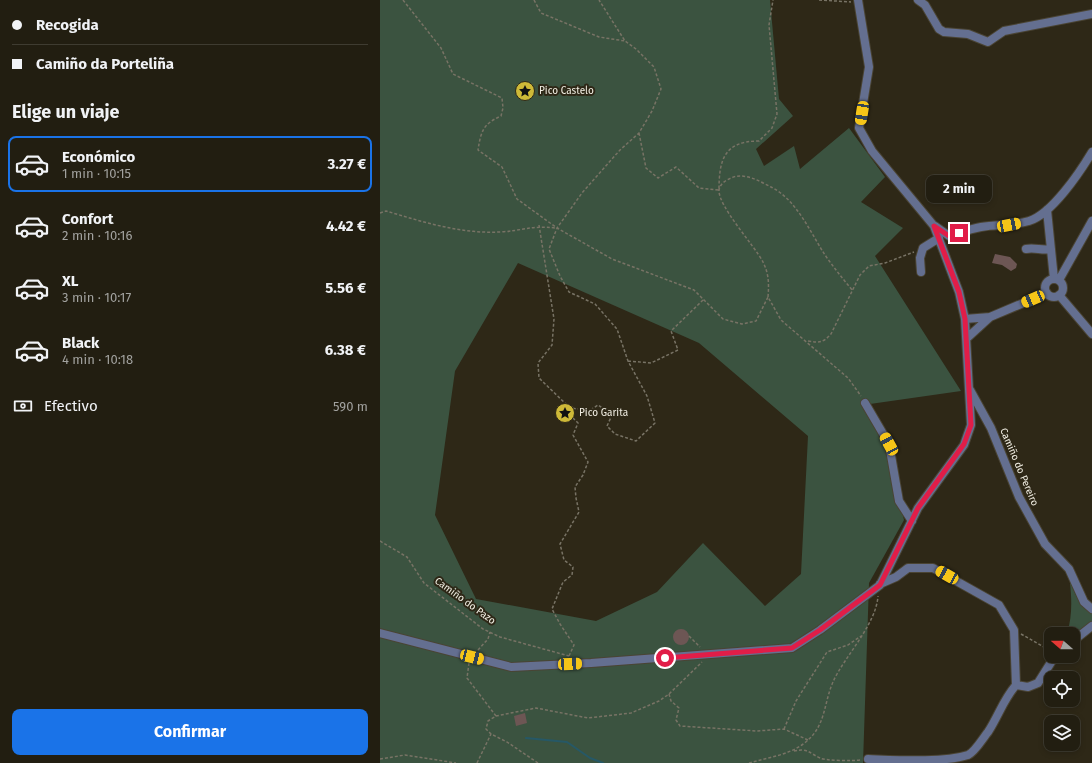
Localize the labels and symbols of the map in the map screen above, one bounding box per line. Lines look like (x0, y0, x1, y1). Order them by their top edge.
place icon: Pico Castelo (514, 80, 536, 102)
place label: Pico Castelo (539, 85, 594, 97)
car (854, 100, 870, 126)
callout: 2 min (926, 175, 992, 203)
car (996, 217, 1022, 233)
route end (950, 224, 968, 242)
car (1020, 289, 1046, 309)
place icon: Pico Garita (554, 402, 576, 424)
place label: Pico Garita (579, 407, 628, 419)
street label: Camiño do Pereiro (997, 426, 1041, 508)
car (878, 431, 900, 457)
car (934, 564, 960, 586)
street label: Camiño do Pazo (432, 575, 498, 627)
north arrow (1044, 627, 1080, 663)
car (459, 648, 485, 666)
route start (656, 649, 674, 667)
car (558, 657, 582, 671)

